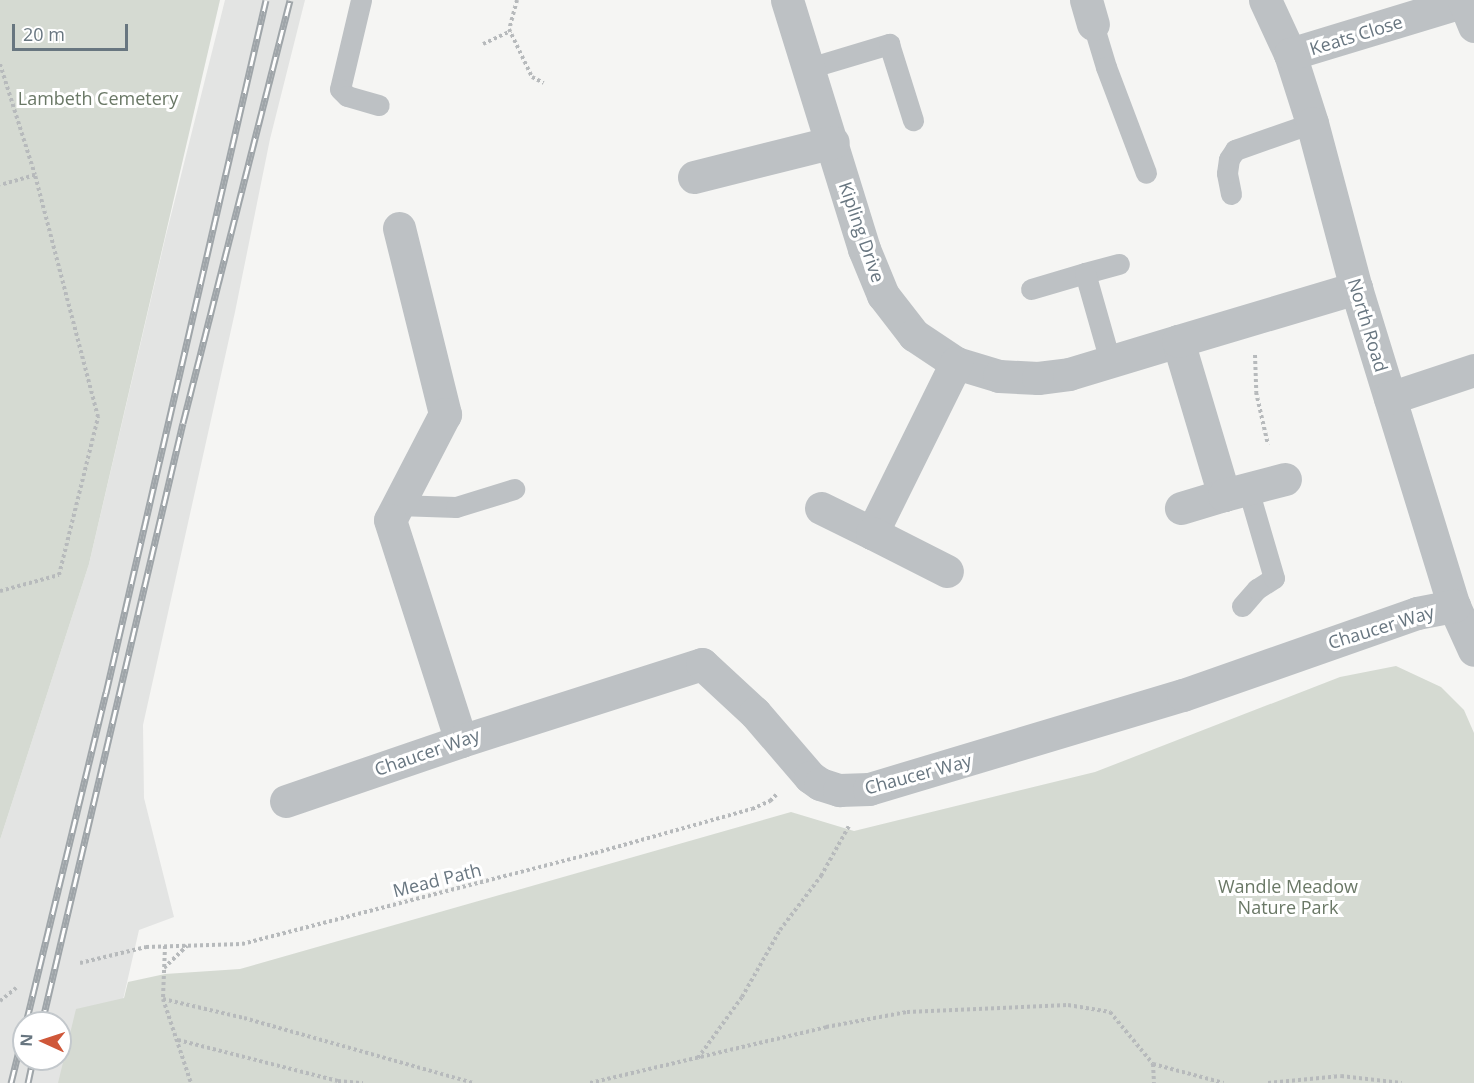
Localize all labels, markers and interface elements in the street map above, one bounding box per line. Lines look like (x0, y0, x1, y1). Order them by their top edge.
street label: Keats Close (1307, 11, 1405, 59)
scale bar (15, 12, 130, 50)
text: 20 m (23, 22, 65, 46)
park label: Lambeth Cemetery (18, 87, 178, 109)
street label: Kipling Drive (835, 179, 889, 285)
street label: North Road (1344, 276, 1392, 374)
street label: Chaucer Way (1325, 601, 1437, 653)
street label: Chaucer Way (372, 724, 482, 780)
street label: Chaucer Way (862, 749, 974, 799)
street label: Mead Path (391, 859, 483, 901)
park label: Wandle Meadow Nature Park (1218, 876, 1358, 918)
north arrow (12, 1011, 72, 1071)
text: N (15, 1033, 37, 1047)

